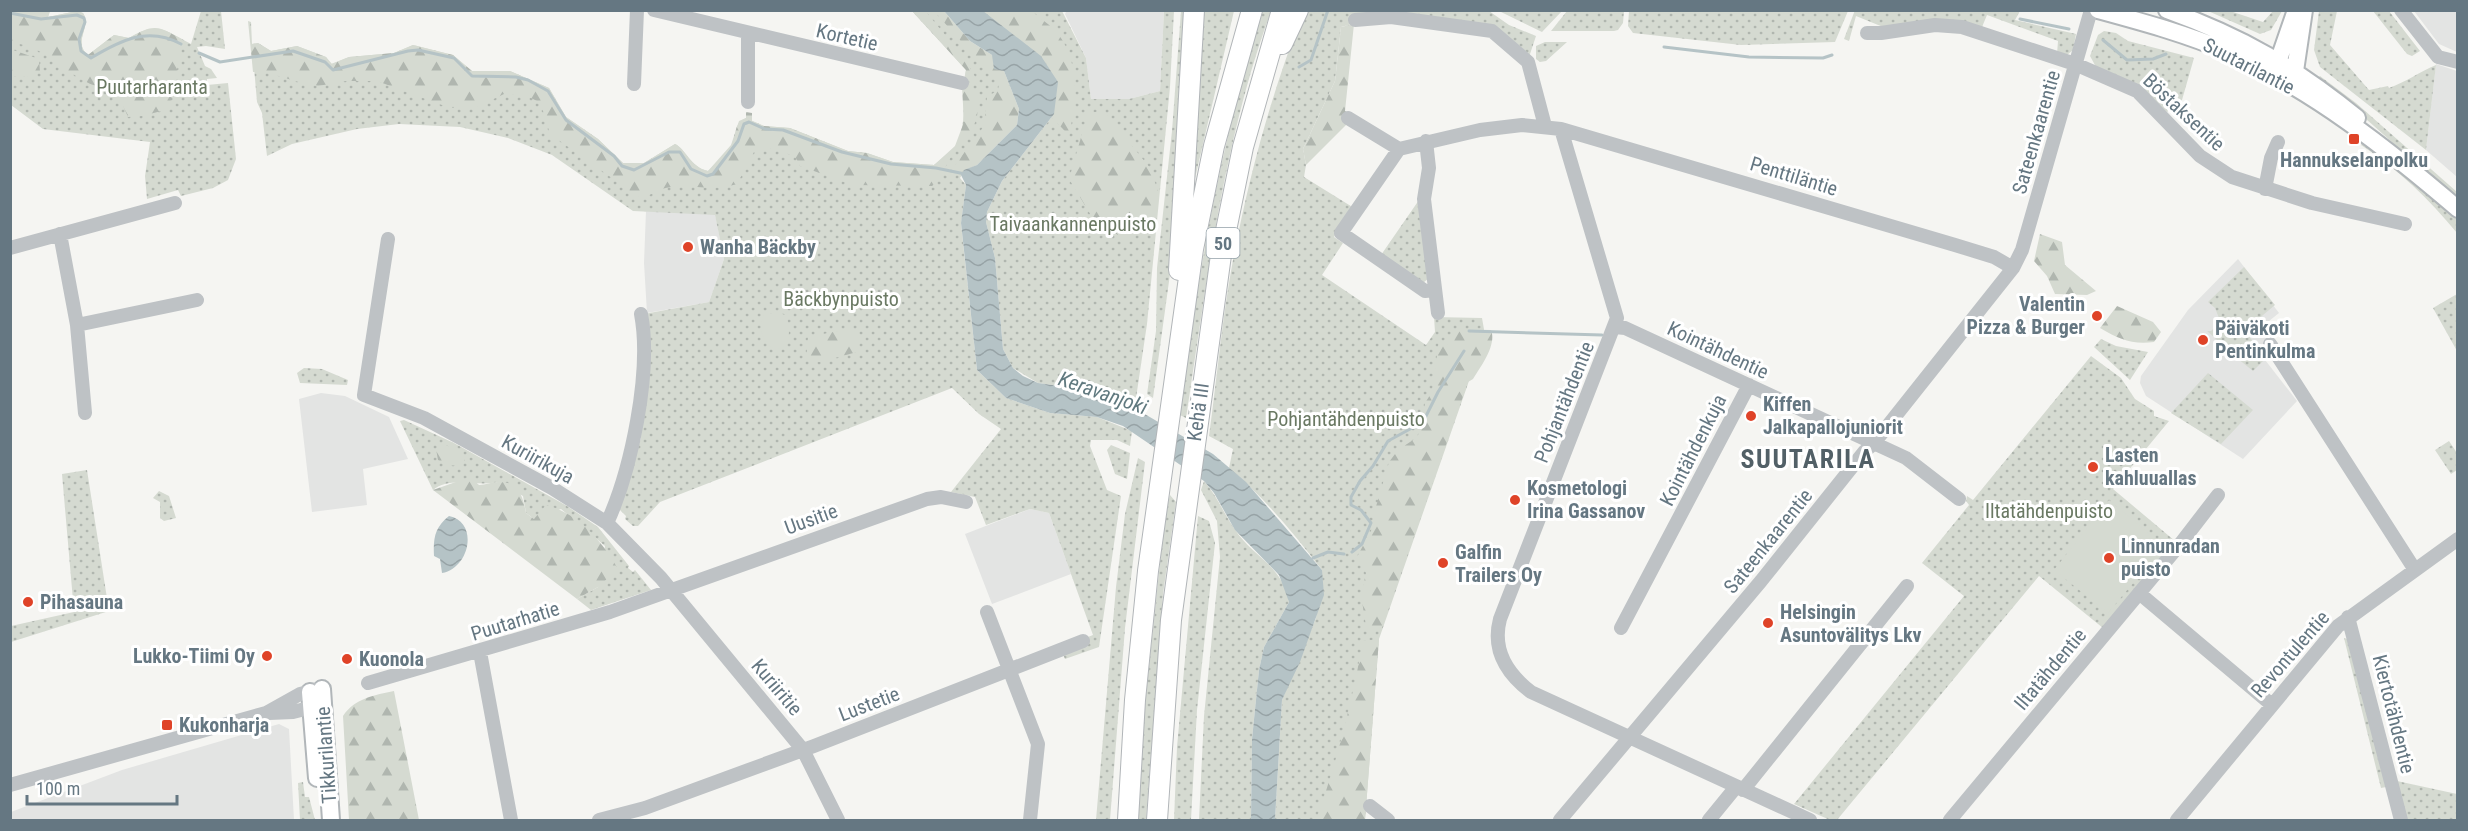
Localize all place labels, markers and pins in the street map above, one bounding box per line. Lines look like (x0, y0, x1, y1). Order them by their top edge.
marker: Hannukselanpolku (2347, 132, 2361, 146)
place label: Hannukselanpolku (2280, 148, 2428, 172)
place label: Wanha Bäckby (700, 235, 816, 259)
marker: Wanha Bäckby (681, 240, 695, 254)
place label: Valentin Pizza & Burger (1967, 292, 2085, 339)
marker: Valentin Pizza & Burger (2090, 309, 2104, 323)
place label: Päiväkoti Pentinkulma (2215, 316, 2315, 363)
marker: Päiväkoti Pentinkulma (2196, 333, 2210, 347)
place label: Kiffen Jalkapallojuniorit (1763, 392, 1903, 439)
marker: Kiffen Jalkapallojuniorit (1744, 409, 1758, 423)
place label: Lasten kahluuallas (2105, 443, 2197, 490)
marker: Lasten kahluuallas (2086, 460, 2100, 474)
place label: Kosmetologi Irina Gassanov (1527, 476, 1645, 523)
marker: Kosmetologi Irina Gassanov (1508, 493, 1522, 507)
place label: Linnunradan puisto (2121, 534, 2220, 581)
place label: Galfin Trailers Oy (1455, 540, 1542, 587)
marker: Linnunradan puisto (2102, 551, 2116, 565)
marker: Galfin Trailers Oy (1436, 556, 1450, 570)
place label: Pihasauna (40, 590, 123, 614)
marker: Pihasauna (21, 595, 35, 609)
place label: Helsingin Asuntovälitys Lkv (1780, 600, 1922, 647)
marker: Helsingin Asuntovälitys Lkv (1761, 616, 1775, 630)
place label: Lukko-Tiimi Oy (133, 644, 255, 668)
place label: Kuonola (359, 647, 424, 671)
marker: Lukko-Tiimi Oy (260, 649, 274, 663)
marker: Kuonola (340, 652, 354, 666)
place label: Kukonharja (179, 713, 269, 737)
marker: Kukonharja (160, 718, 174, 732)

